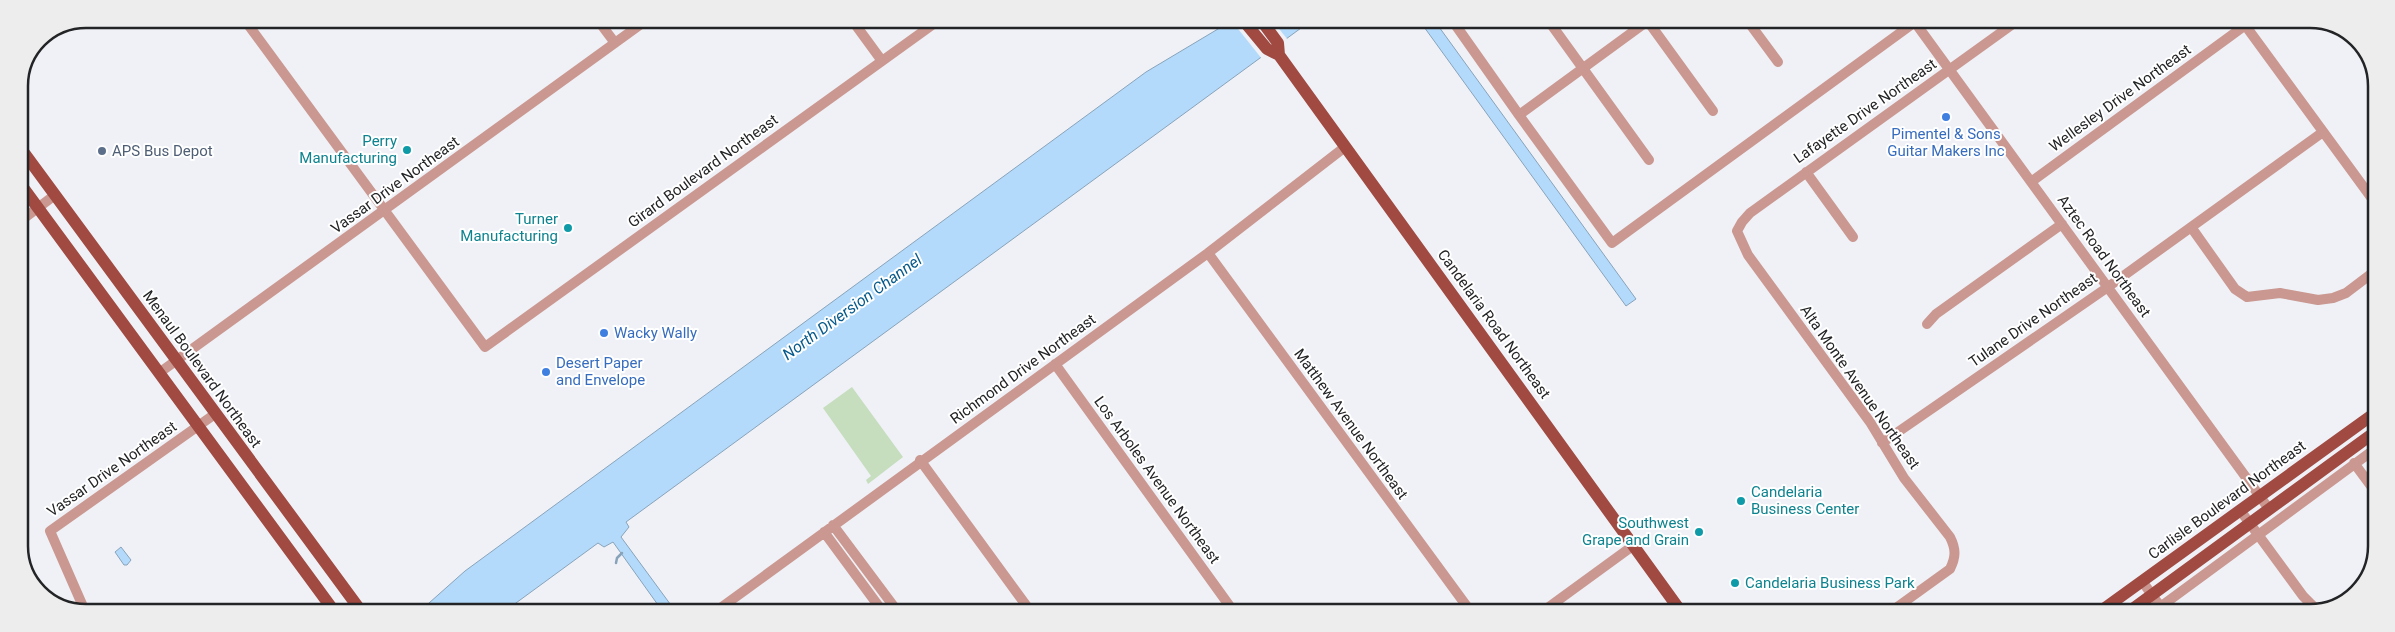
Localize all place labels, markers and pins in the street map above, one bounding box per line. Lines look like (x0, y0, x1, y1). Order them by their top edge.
marker: Pimentel & Sons Guitar Makers Inc (1940, 111, 1952, 123)
place label: Pimentel & Sons Guitar Makers Inc (1887, 125, 2005, 160)
place label: Perry Manufacturing (299, 132, 397, 167)
place label: APS Bus Depot (112, 142, 213, 160)
marker: Perry Manufacturing (401, 144, 413, 156)
marker: APS Bus Depot (96, 145, 108, 157)
place label: Turner Manufacturing (460, 210, 558, 245)
marker: Turner Manufacturing (562, 222, 574, 234)
place label: Wacky Wally (614, 324, 697, 342)
marker: Wacky Wally (598, 327, 610, 339)
place label: Desert Paper and Envelope (556, 354, 645, 389)
marker: Desert Paper and Envelope (540, 366, 552, 378)
place label: Candelaria Business Center (1751, 483, 1859, 518)
marker: Candelaria Business Center (1735, 495, 1747, 507)
place label: Southwest Grape and Grain (1582, 514, 1689, 549)
marker: Southwest Grape and Grain (1693, 526, 1705, 538)
place label: Candelaria Business Park (1745, 574, 1915, 592)
marker: Candelaria Business Park (1729, 577, 1741, 589)

